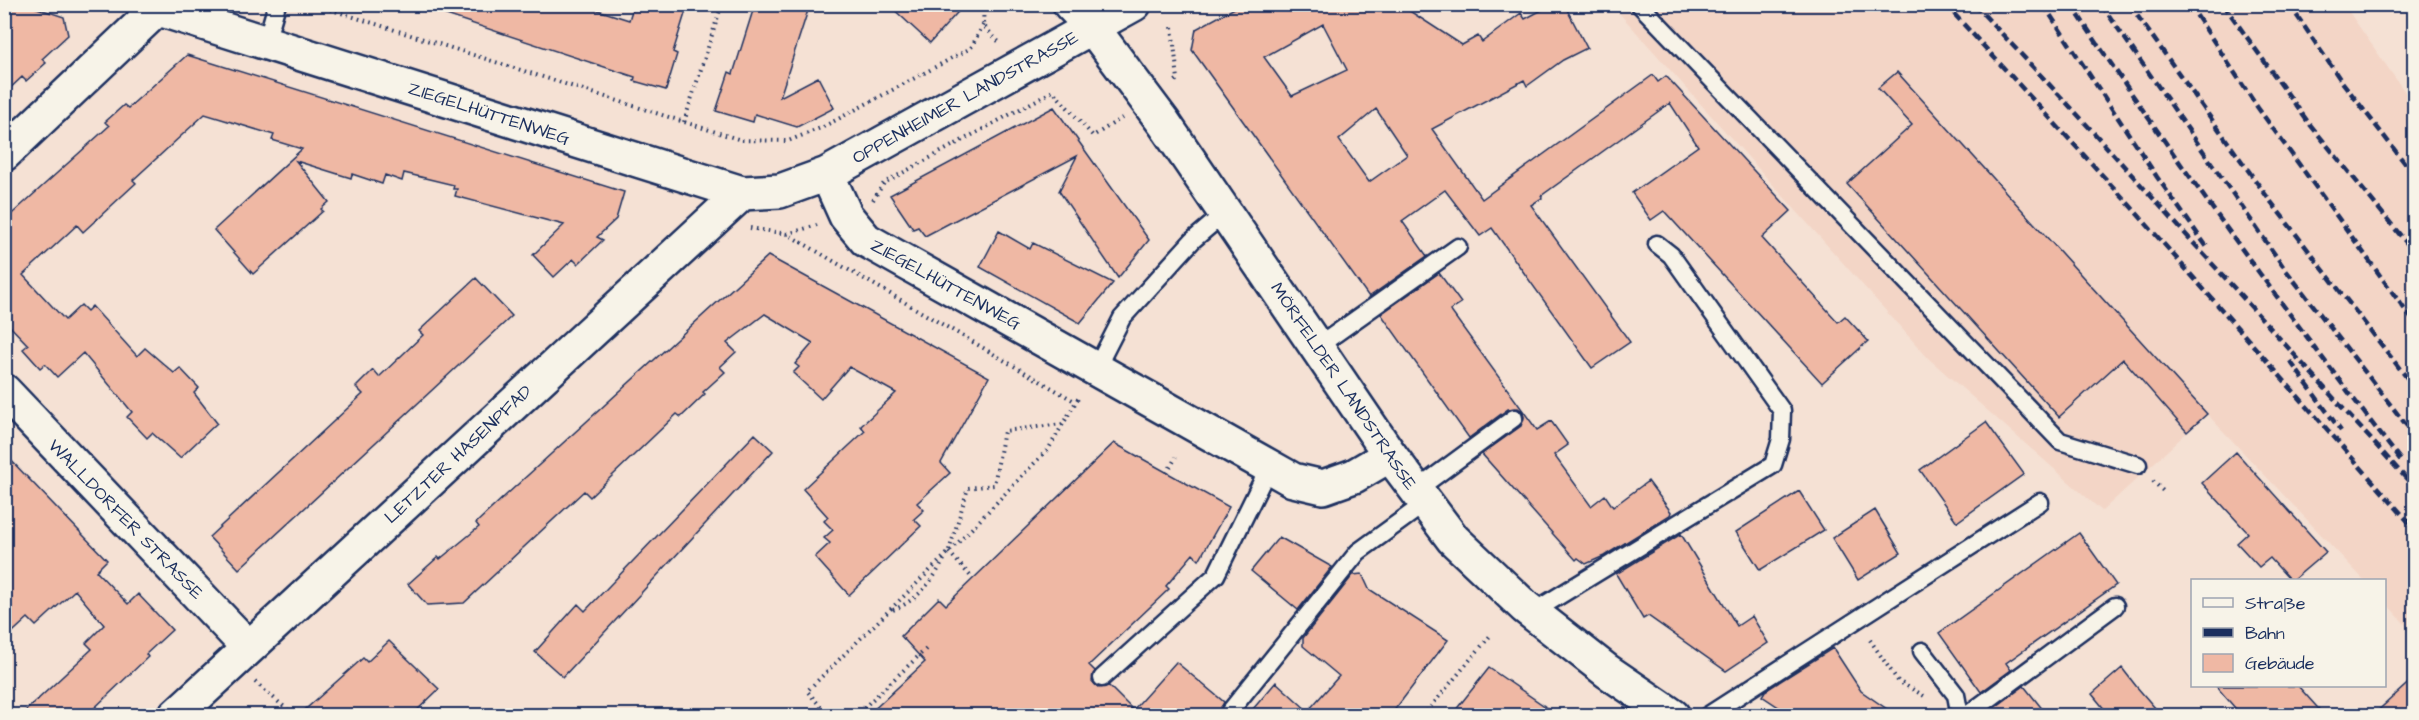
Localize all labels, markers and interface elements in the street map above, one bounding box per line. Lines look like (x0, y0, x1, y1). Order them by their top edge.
street label: OPPENHEIMER LANDSTRASSE (848, 25, 1083, 170)
street label: ZIEGELHÜTTENWEG (405, 76, 573, 152)
street label: ZIEGELHÜTTENWEG (866, 233, 1026, 336)
street label: MÖRFELDER LANDSTRASSE (1265, 277, 1423, 495)
street label: LETZTER HASENPFAD (379, 379, 538, 529)
street label: WALLDORFER STRASSE (42, 434, 209, 605)
legend (2191, 579, 2386, 687)
text: Straße (2245, 591, 2306, 616)
text: Bahn (2245, 621, 2285, 646)
text: Gebäude (2245, 651, 2315, 676)

